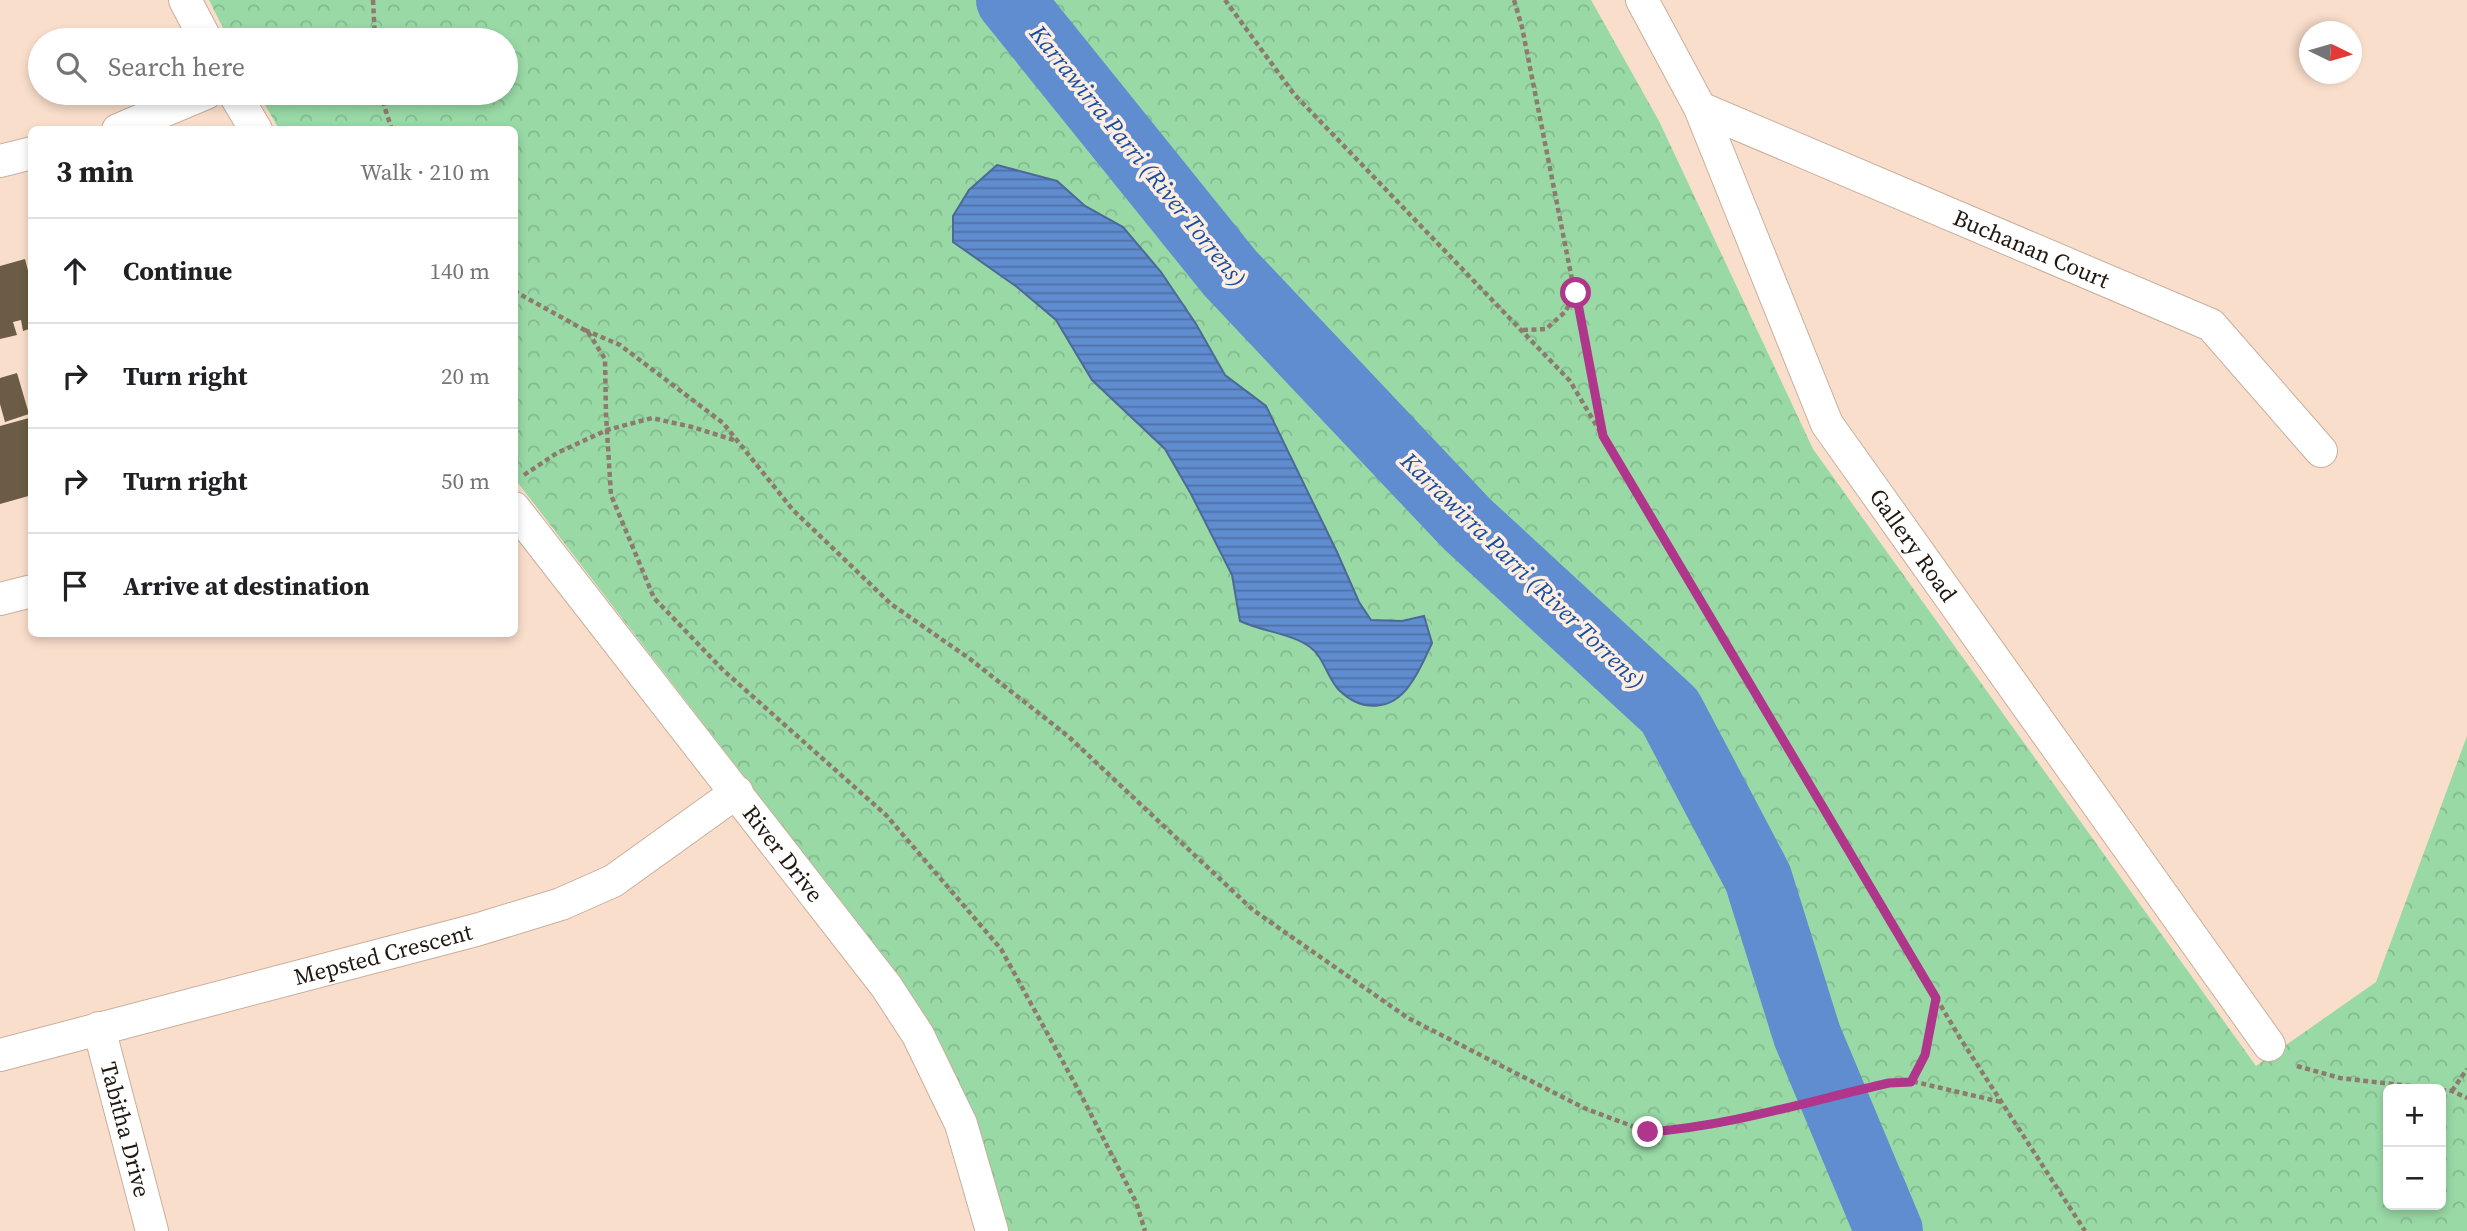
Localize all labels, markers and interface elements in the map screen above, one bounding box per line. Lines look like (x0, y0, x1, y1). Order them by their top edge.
water label: Karrawirra Parri (River Torrens) (1022, 17, 1255, 294)
north arrow (2299, 21, 2362, 84)
search box (28, 28, 518, 105)
icon: search (52, 48, 90, 86)
text: Search here (108, 49, 245, 85)
text: 3 min (56, 151, 134, 192)
text: Walk · 210 m (360, 156, 490, 188)
street label: Buchanan Court (1948, 201, 2115, 296)
icon: ahead (56, 252, 94, 290)
text: Continue (123, 253, 232, 289)
text: 140 m (429, 255, 490, 287)
route start (1560, 277, 1591, 308)
icon: right (56, 357, 94, 395)
text: Turn right (123, 358, 247, 394)
text: 20 m (441, 360, 490, 392)
water label: Karrawirra Parri (River Torrens) (1393, 444, 1653, 697)
icon: right (56, 462, 94, 500)
text: Turn right (123, 463, 247, 499)
text: 50 m (441, 465, 490, 497)
street label: Gallery Road (1862, 482, 1965, 608)
icon: arrive (56, 567, 94, 605)
text: Arrive at destination (123, 568, 370, 604)
street label: River Drive (735, 798, 831, 909)
street label: Mepsted Crescent (291, 916, 476, 993)
street label: Tabitha Drive (93, 1058, 159, 1201)
map controls (2383, 1084, 2446, 1210)
button: + (2383, 1084, 2446, 1147)
route end (1632, 1116, 1663, 1147)
button: − (2383, 1147, 2446, 1210)

